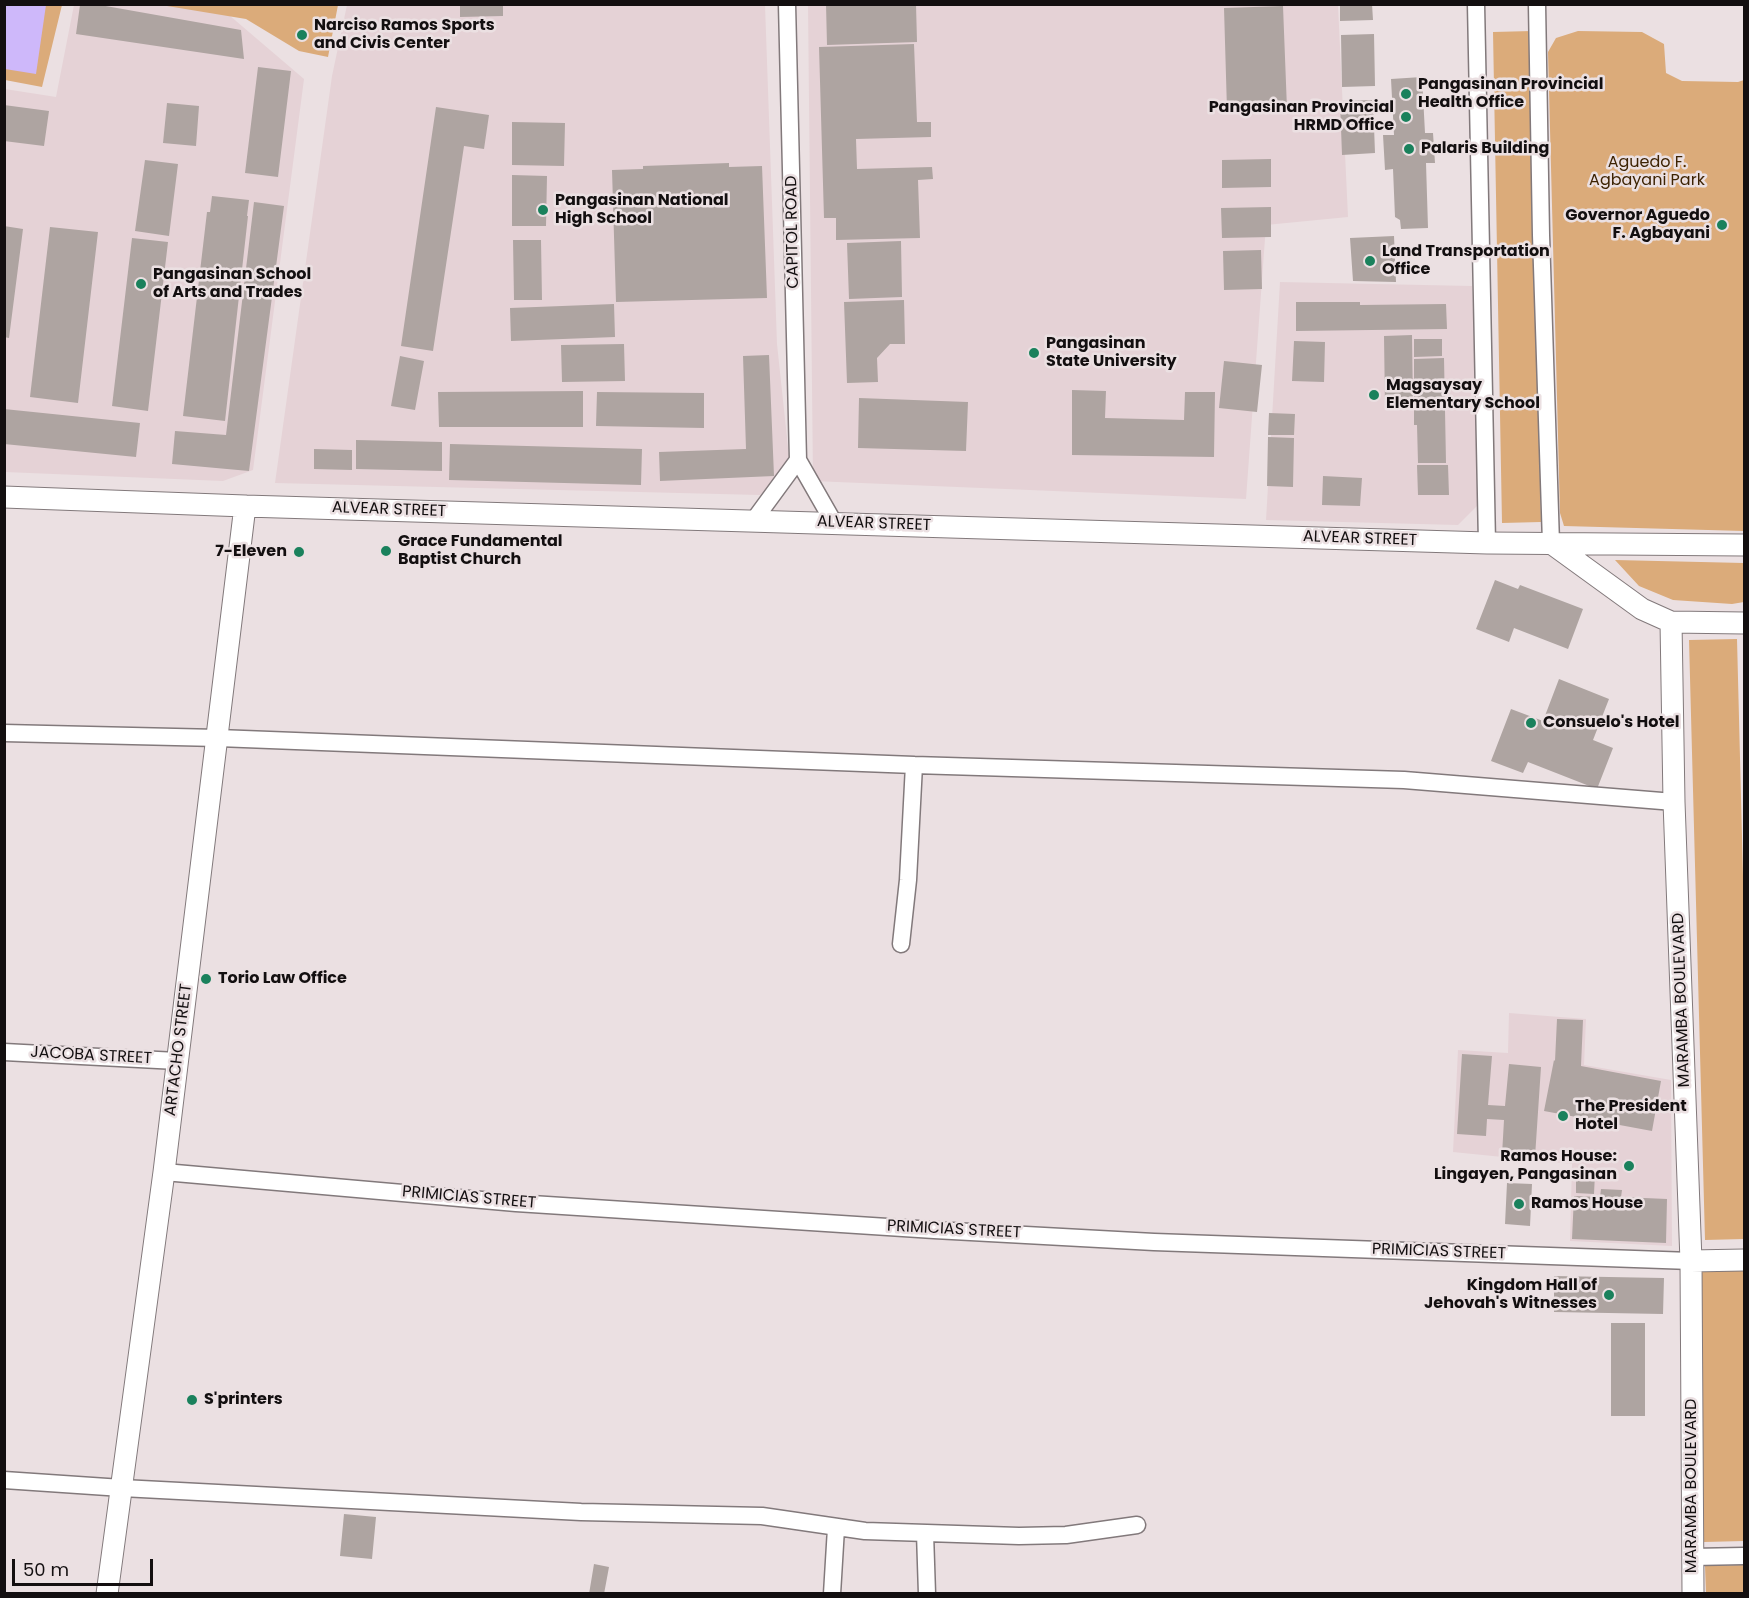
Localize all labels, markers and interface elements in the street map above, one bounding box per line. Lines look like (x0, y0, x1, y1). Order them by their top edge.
place label: Narciso Ramos Sports and Civis Center (314, 16, 495, 54)
marker: Narciso Ramos Sports and Civis Center (295, 28, 309, 42)
place label: Pangasinan Provincial Health Office (1418, 75, 1603, 113)
marker: Pangasinan Provincial Health Office (1399, 87, 1413, 101)
place label: Pangasinan Provincial HRMD Office (1209, 98, 1394, 136)
marker: Pangasinan Provincial HRMD Office (1399, 110, 1413, 124)
place label: Palaris Building (1421, 139, 1549, 159)
marker: Palaris Building (1402, 142, 1416, 156)
park label: Aguedo F. Agbayani Park (1589, 153, 1705, 191)
street label: CAPITOL ROAD (782, 175, 804, 289)
place label: Pangasinan National High School (555, 191, 729, 229)
marker: Pangasinan National High School (536, 203, 550, 217)
place label: Governor Aguedo F. Agbayani (1565, 206, 1710, 244)
marker: Governor Aguedo F. Agbayani (1715, 218, 1729, 232)
place label: Land Transportation Office (1382, 242, 1550, 280)
marker: Land Transportation Office (1363, 254, 1377, 268)
place label: Pangasinan School of Arts and Trades (153, 265, 311, 303)
marker: Pangasinan School of Arts and Trades (134, 277, 148, 291)
place label: Pangasinan State University (1046, 334, 1177, 372)
marker: Pangasinan State University (1027, 346, 1041, 360)
place label: Magsaysay Elementary School (1386, 376, 1540, 414)
marker: Magsaysay Elementary School (1367, 388, 1381, 402)
street label: ALVEAR STREET (332, 498, 446, 522)
street label: ALVEAR STREET (817, 512, 931, 536)
street label: ALVEAR STREET (1303, 527, 1417, 551)
place label: Grace Fundamental Baptist Church (398, 532, 563, 570)
place label: 7-Eleven (215, 542, 287, 562)
marker: Grace Fundamental Baptist Church (379, 544, 393, 558)
marker: 7-Eleven (292, 545, 306, 559)
place label: Consuelo's Hotel (1543, 713, 1679, 733)
marker: Consuelo's Hotel (1524, 716, 1538, 730)
street label: MARAMBA BOULEVARD (1669, 912, 1695, 1088)
place label: Torio Law Office (218, 969, 347, 989)
marker: Torio Law Office (199, 972, 213, 986)
street label: ARTACHO STREET (161, 983, 197, 1117)
street label: JACOBA STREET (30, 1043, 152, 1069)
place label: The President Hotel (1575, 1097, 1687, 1135)
marker: The President Hotel (1556, 1109, 1570, 1123)
place label: Ramos House: Lingayen, Pangasinan (1434, 1147, 1617, 1185)
marker: Ramos House: Lingayen, Pangasinan (1622, 1159, 1636, 1173)
street label: PRIMICIAS STREET (401, 1183, 537, 1213)
place label: Ramos House (1531, 1194, 1643, 1214)
marker: Ramos House (1512, 1197, 1526, 1211)
street label: PRIMICIAS STREET (886, 1217, 1022, 1243)
street label: PRIMICIAS STREET (1372, 1240, 1506, 1264)
place label: Kingdom Hall of Jehovah's Witnesses (1424, 1276, 1597, 1314)
marker: Kingdom Hall of Jehovah's Witnesses (1602, 1288, 1616, 1302)
place label: S'printers (204, 1390, 283, 1410)
marker: S'printers (185, 1393, 199, 1407)
street label: MARAMBA BOULEVARD (1682, 1399, 1702, 1573)
scale bar (15, 1547, 156, 1585)
text: 50 m (23, 1557, 69, 1582)

